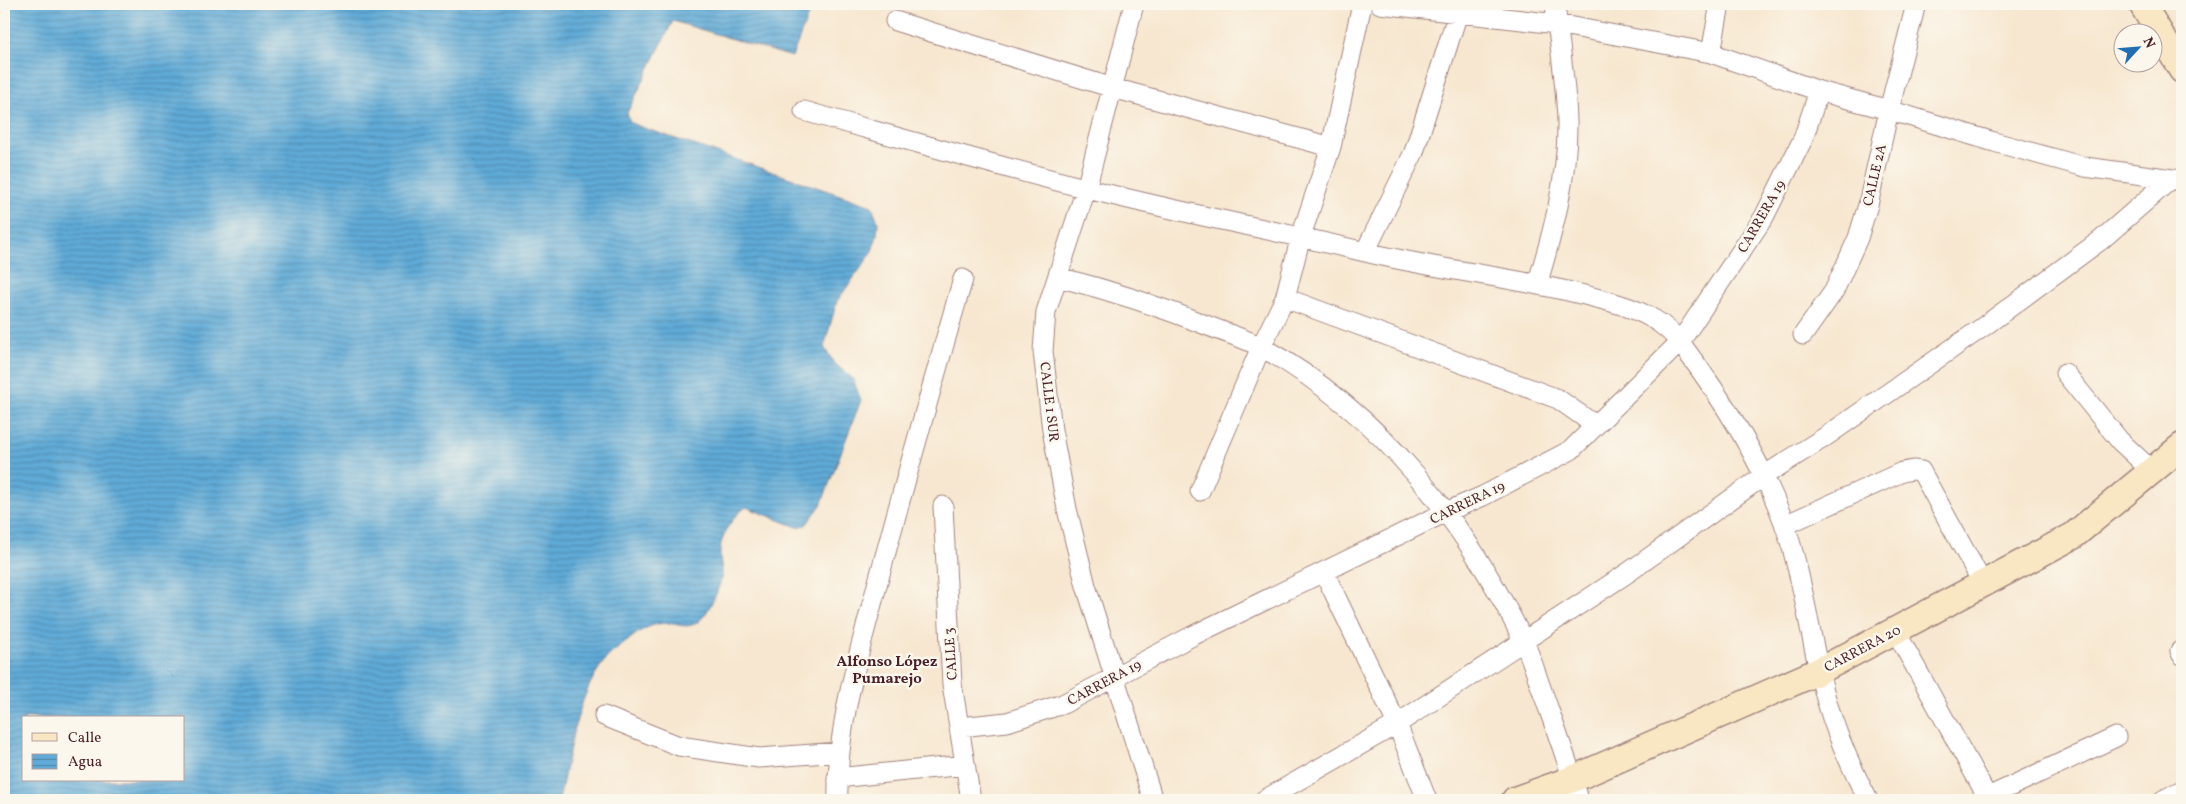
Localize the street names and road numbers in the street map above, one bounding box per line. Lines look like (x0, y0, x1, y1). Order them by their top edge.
street label: CALLE 2A (1859, 142, 1892, 208)
street label: CARRERA 19 (1734, 177, 1791, 257)
street label: CALLE 1 SUR (1034, 361, 1063, 444)
street label: CARRERA 19 (1427, 477, 1508, 530)
street label: CARRERA 20 (1821, 621, 1904, 678)
street label: CALLE 3 (940, 627, 963, 681)
street label: CARRERA 19 (1064, 656, 1145, 711)

